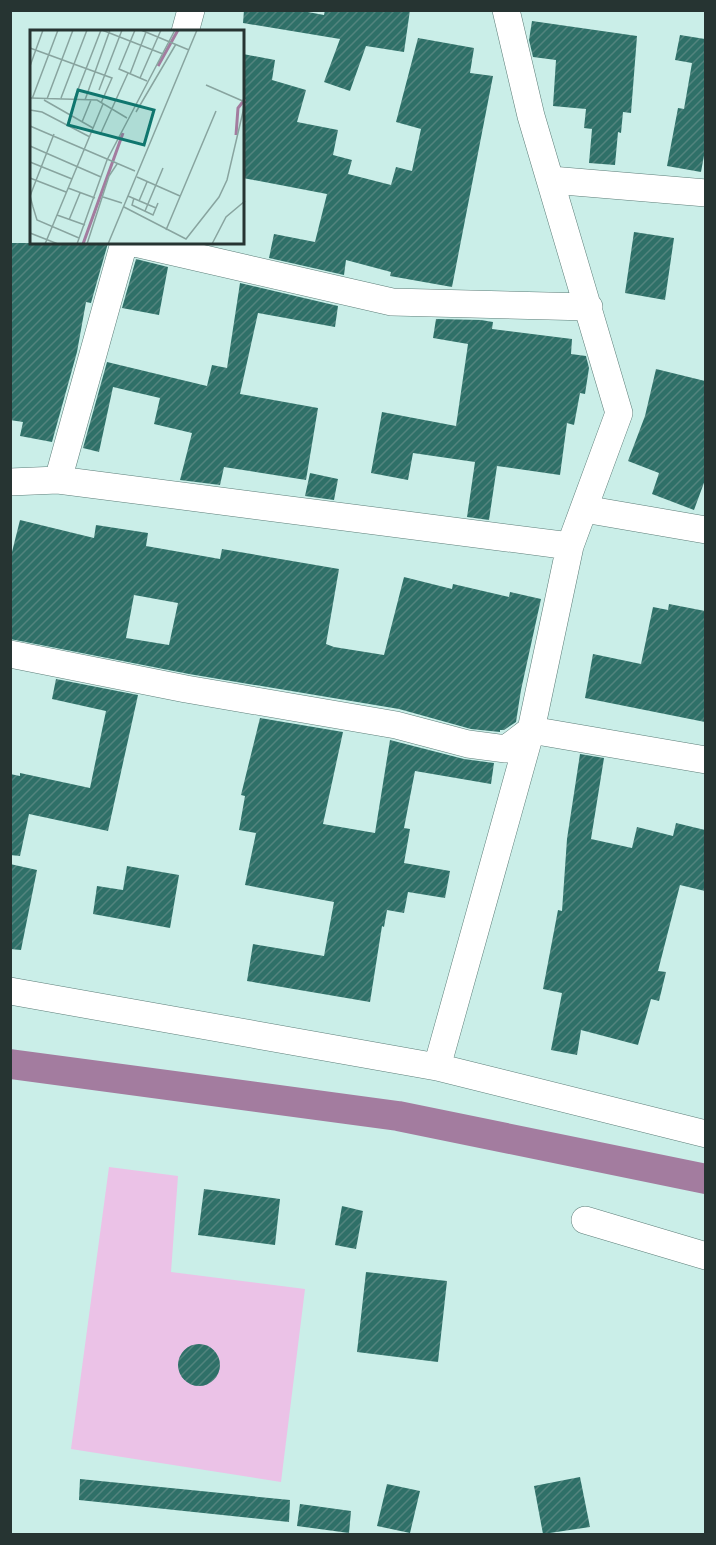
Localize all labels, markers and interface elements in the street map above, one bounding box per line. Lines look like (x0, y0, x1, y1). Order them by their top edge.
inset map (30, 30, 244, 244)

